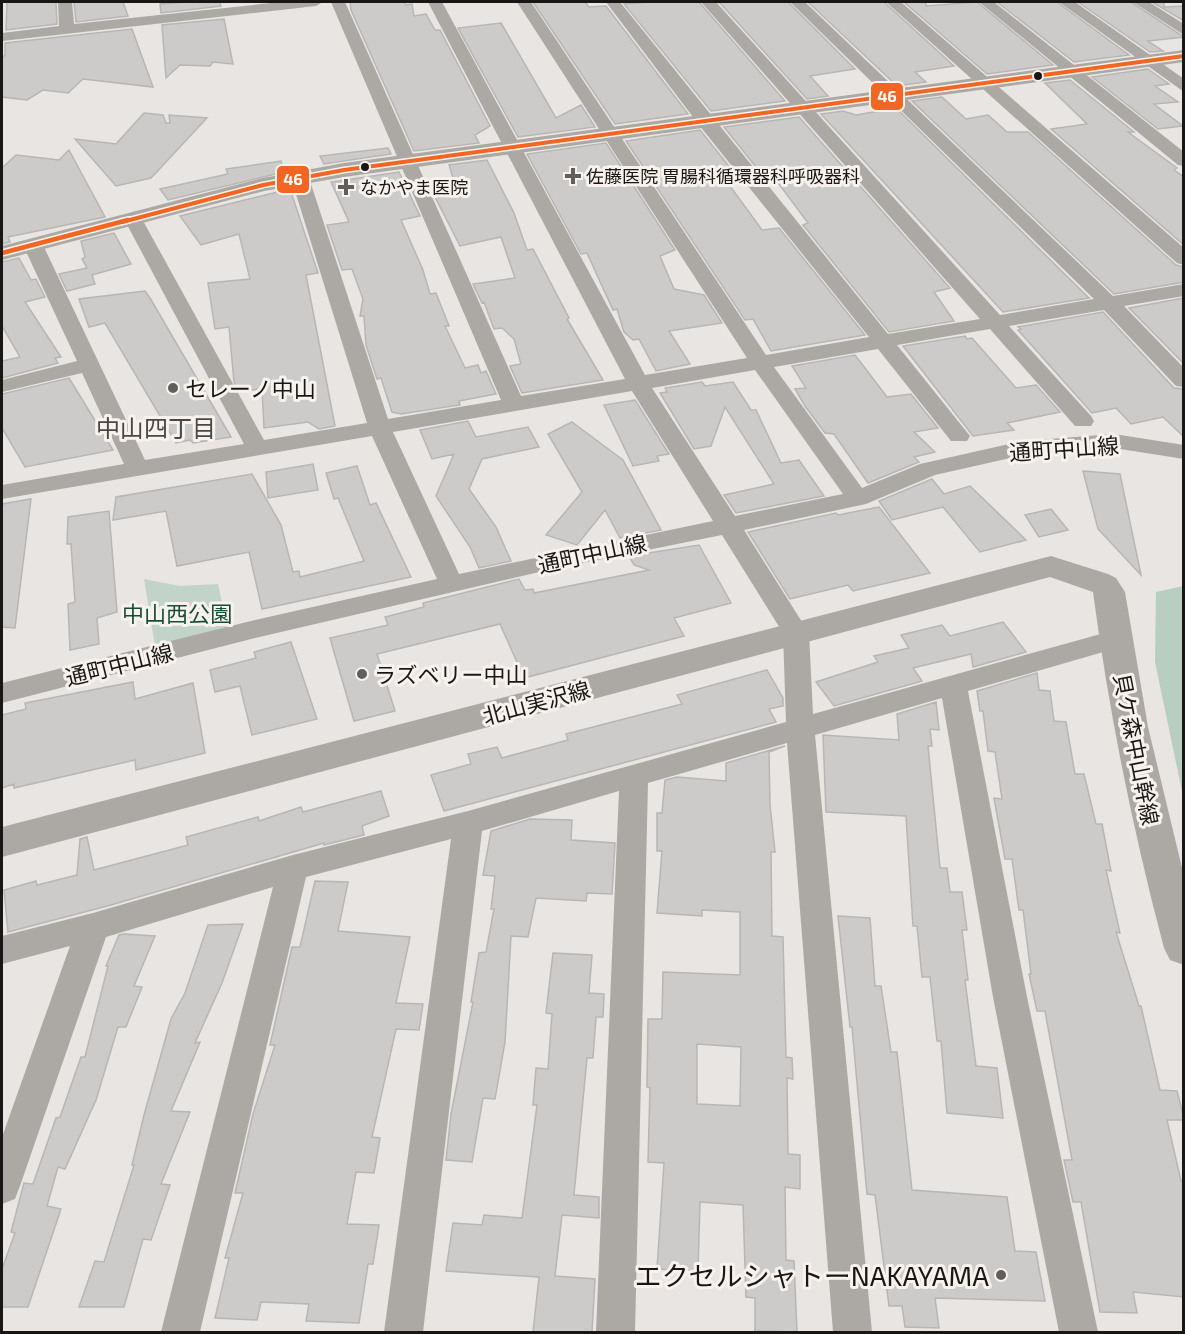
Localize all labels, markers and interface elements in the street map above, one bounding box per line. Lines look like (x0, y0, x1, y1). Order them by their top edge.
unlabelled marker (1032, 70, 1044, 82)
line badge: 46 (870, 82, 904, 111)
text: 46 (877, 86, 897, 105)
unlabelled marker (359, 161, 371, 173)
line badge: 46 (276, 165, 310, 194)
place label: 佐藤医院 胃腸科循環器科呼吸器科 (586, 165, 860, 187)
marker: 佐藤医院 胃腸科循環器科呼吸器科 (564, 167, 582, 185)
text: 46 (283, 169, 303, 188)
place label: なかやま医院 (360, 176, 468, 198)
marker: なかやま医院 (337, 178, 355, 196)
place label: セレーノ中山 (185, 375, 316, 401)
marker: セレーノ中山 (166, 381, 180, 395)
district label: 中山四丁目 (96, 413, 216, 442)
street label: 通町中山線 (1008, 431, 1120, 465)
street label: 通町中山線 (535, 529, 649, 577)
park label: 中山西公園 (122, 600, 232, 626)
street label: 通町中山線 (62, 638, 176, 690)
place label: ラズベリー中山 (374, 661, 528, 687)
marker: ラズベリー中山 (355, 667, 369, 681)
street label: 貝ケ森中山幹線 (1110, 671, 1164, 827)
street label: 北山実沢線 (480, 675, 592, 729)
place label: エクセルシャトーNAKAYAMA (635, 1259, 989, 1291)
marker: エクセルシャトーNAKAYAMA (994, 1268, 1008, 1282)

